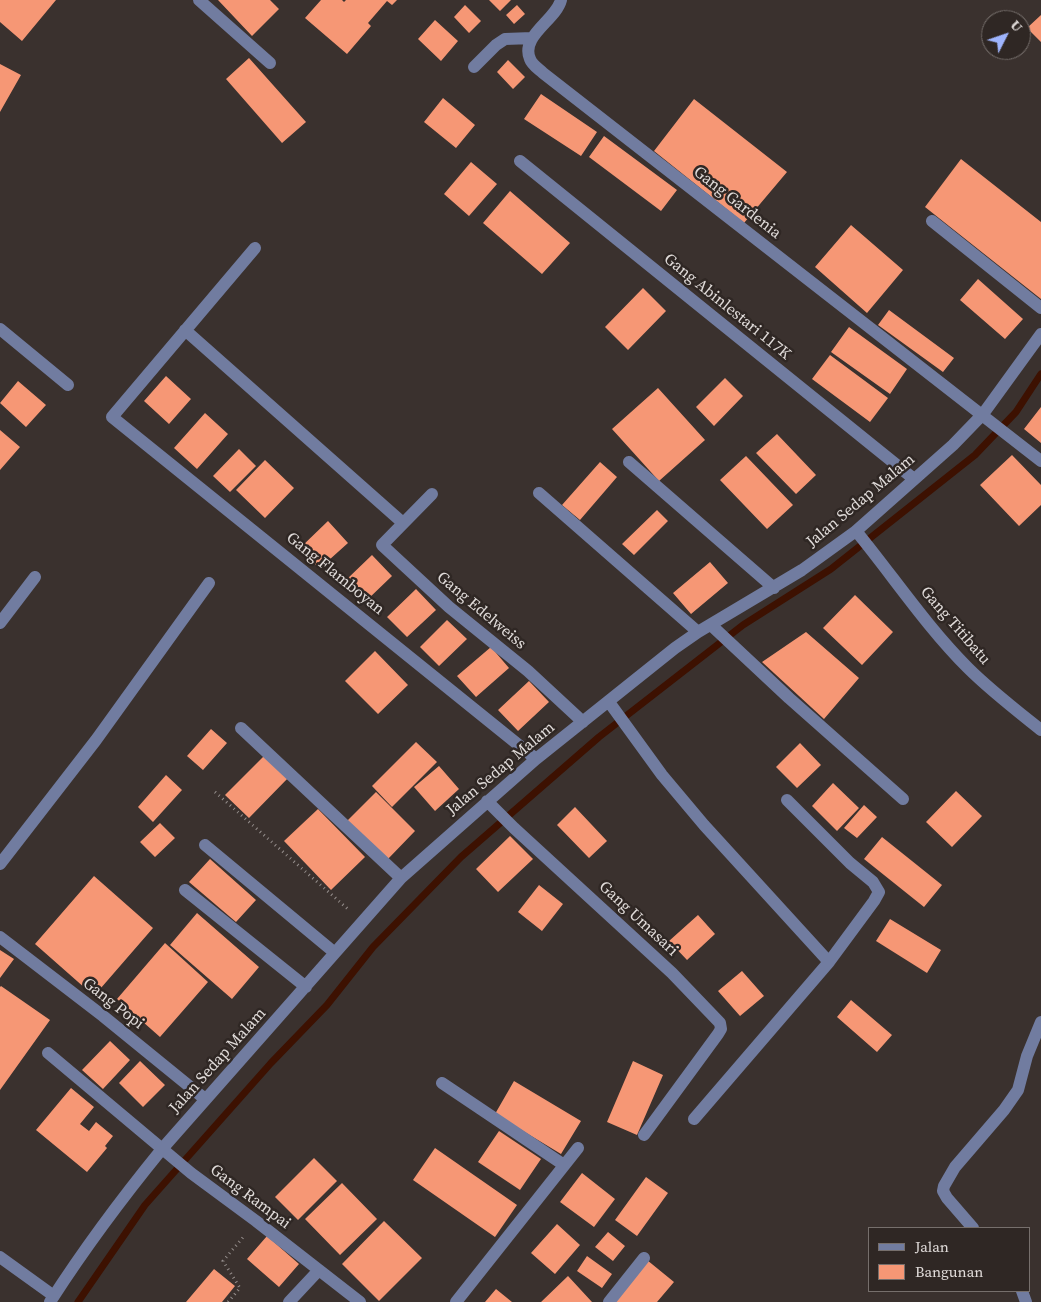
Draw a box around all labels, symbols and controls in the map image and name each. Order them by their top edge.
north arrow [981,10,1031,60]
text: U [1006,15,1027,36]
street label: Gang Gardenia [689,163,785,243]
street label: Gang Abinlestari 117K [660,250,794,364]
street label: Jalan Sedap Malam [803,450,919,552]
street label: Gang Flamboyan [282,529,388,619]
street label: Gang Edelweiss [432,568,530,654]
street label: Gang Titibatu [916,583,994,669]
street label: Jalan Sedap Malam [443,718,559,820]
street label: Gang Umasari [595,878,681,960]
street label: Gang Popi [79,974,147,1034]
street label: Jalan Sedap Malam [166,1004,270,1118]
street label: Gang Rampai [206,1161,294,1233]
legend [868,1227,1031,1292]
text: Jalan [915,1236,949,1257]
text: Bangunan [915,1261,983,1282]

